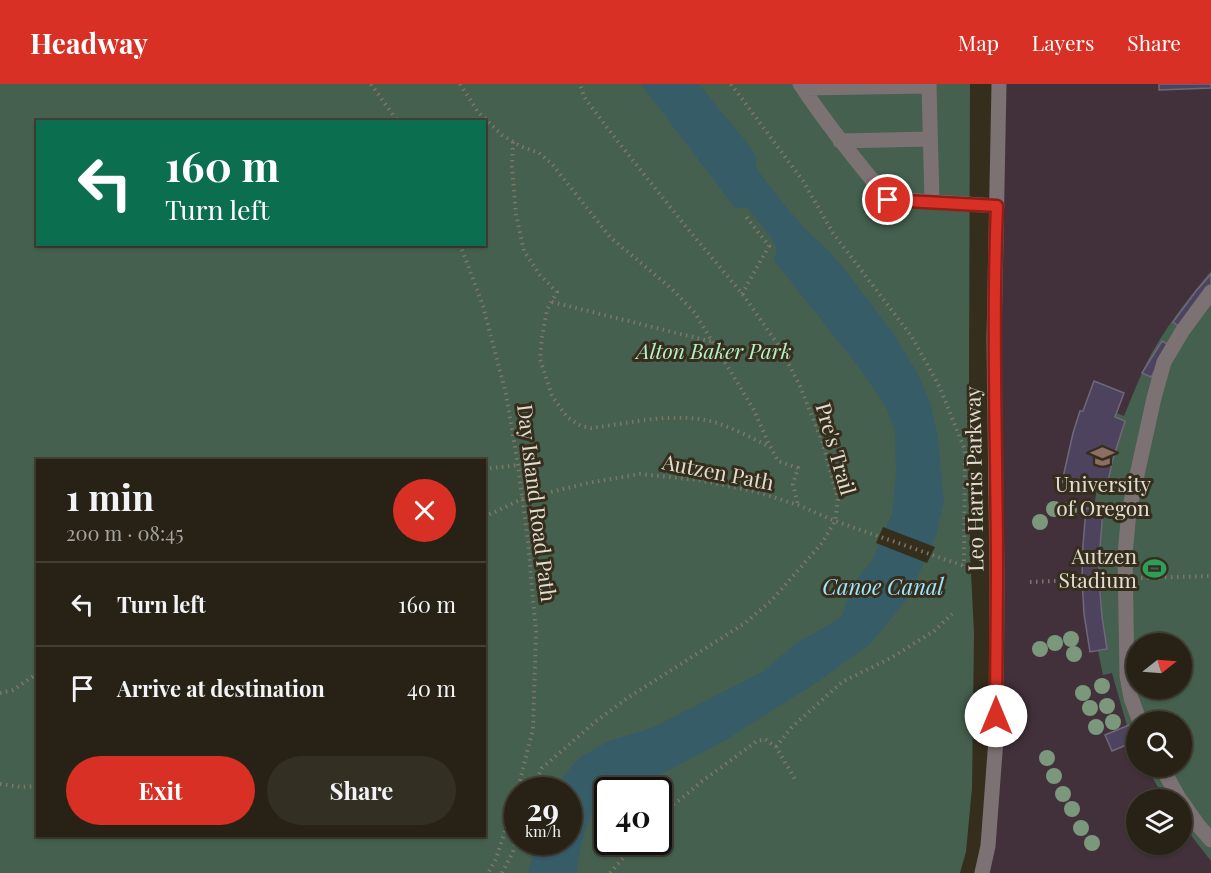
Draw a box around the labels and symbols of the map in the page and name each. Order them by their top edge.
pin [862,174,913,225]
park label: Alton Baker Park [634,336,792,364]
street label: Leo Harris Parkway [957,386,989,572]
street label: Pre's Trail [810,399,863,498]
street label: Day Island Road Path [512,402,564,604]
school or university icon: University of Oregon [1090,444,1116,470]
street label: Autzen Path [659,446,777,496]
place label: University of Oregon [1055,469,1152,521]
place label: Autzen Stadium [1059,541,1137,593]
sports icon: Autzen Stadium [1142,556,1168,582]
water label: Canoe Canal [822,571,945,601]
north arrow [1126,633,1192,699]
position arrow [964,684,1028,748]
speed limit sign: 40 [594,777,672,855]

